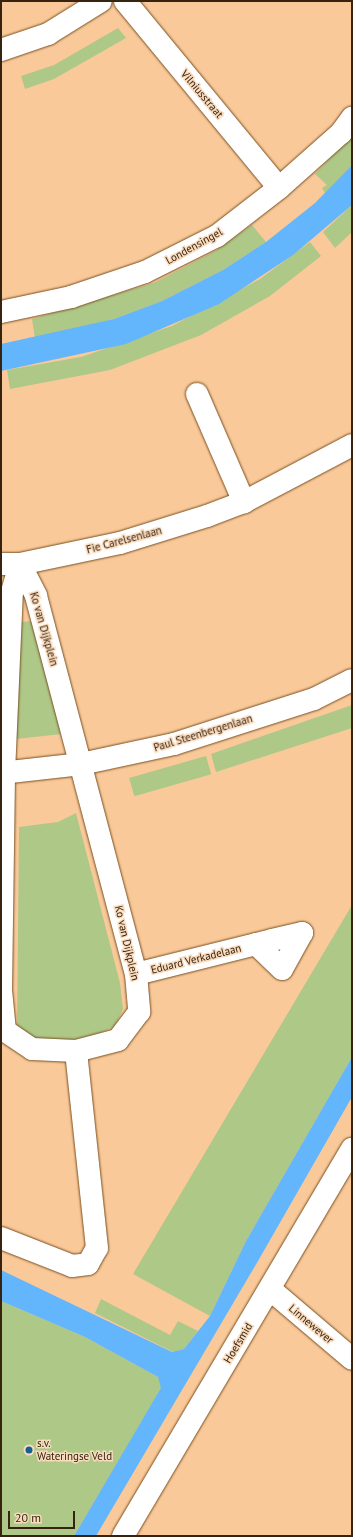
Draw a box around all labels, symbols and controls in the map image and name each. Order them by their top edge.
street label: Vilniusstraat [178,67,226,121]
street label: Londensingel [163,225,225,267]
street label: Fie Carelsenlaan [85,524,163,556]
street label: Ko van Dijkplein [27,590,61,668]
street label: Paul Steenbergenlaan [152,712,254,754]
street label: Ko van Dijkplein [112,904,142,982]
street label: Eduard Verkadelaan [149,941,243,977]
street label: Linnewever [286,1302,336,1346]
street label: Hoefsmid [221,1320,255,1366]
place label: s.v. Wateringse Veld [37,1437,112,1463]
marker: s.v. Wateringse Veld [24,1445,34,1455]
scale bar [10,1503,77,1529]
text: 20 m [15,1510,41,1525]

